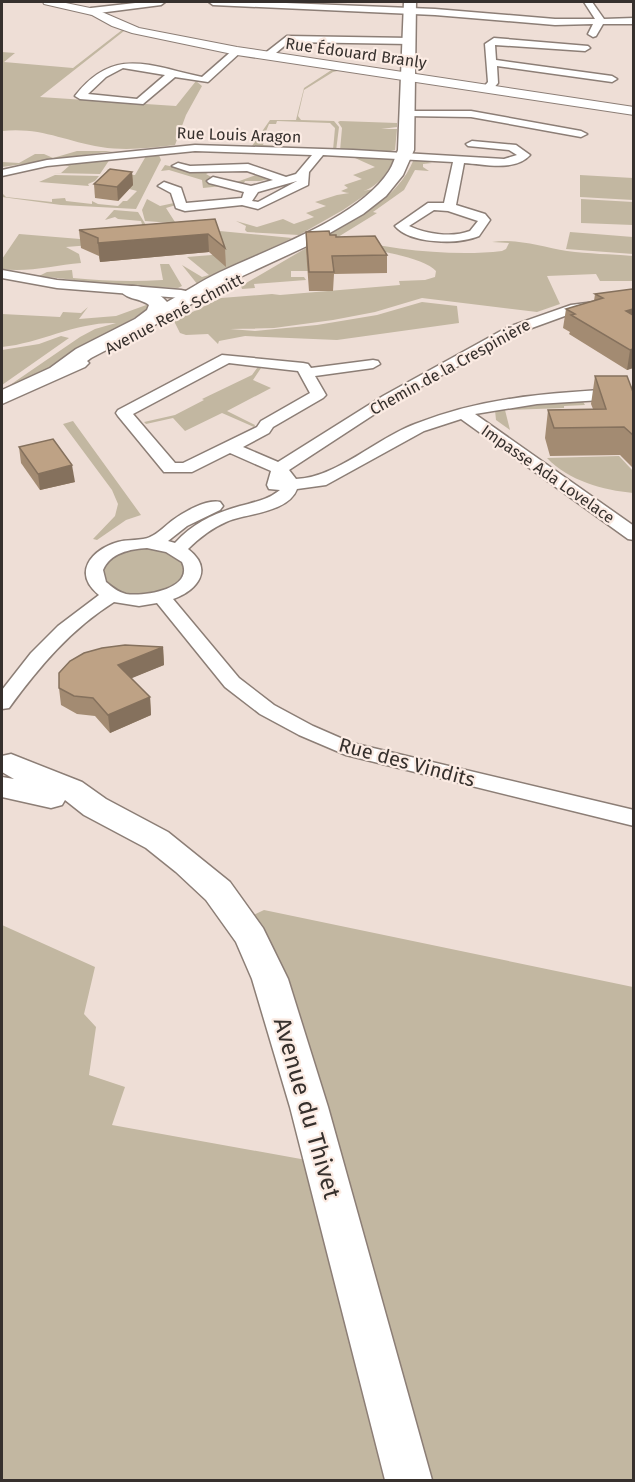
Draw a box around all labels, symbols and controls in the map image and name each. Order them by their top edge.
street label: Rue Édouard Branly [284,33,428,72]
street label: Rue Louis Aragon [176,123,302,147]
street label: Avenue René Schmitt [102,270,246,358]
street label: Chemin de la Crespinière [366,315,534,419]
street label: Impasse Ada Lovelace [478,421,618,527]
street label: Rue des Vindits [336,732,478,792]
street label: Avenue du Thivet [268,1014,346,1202]

